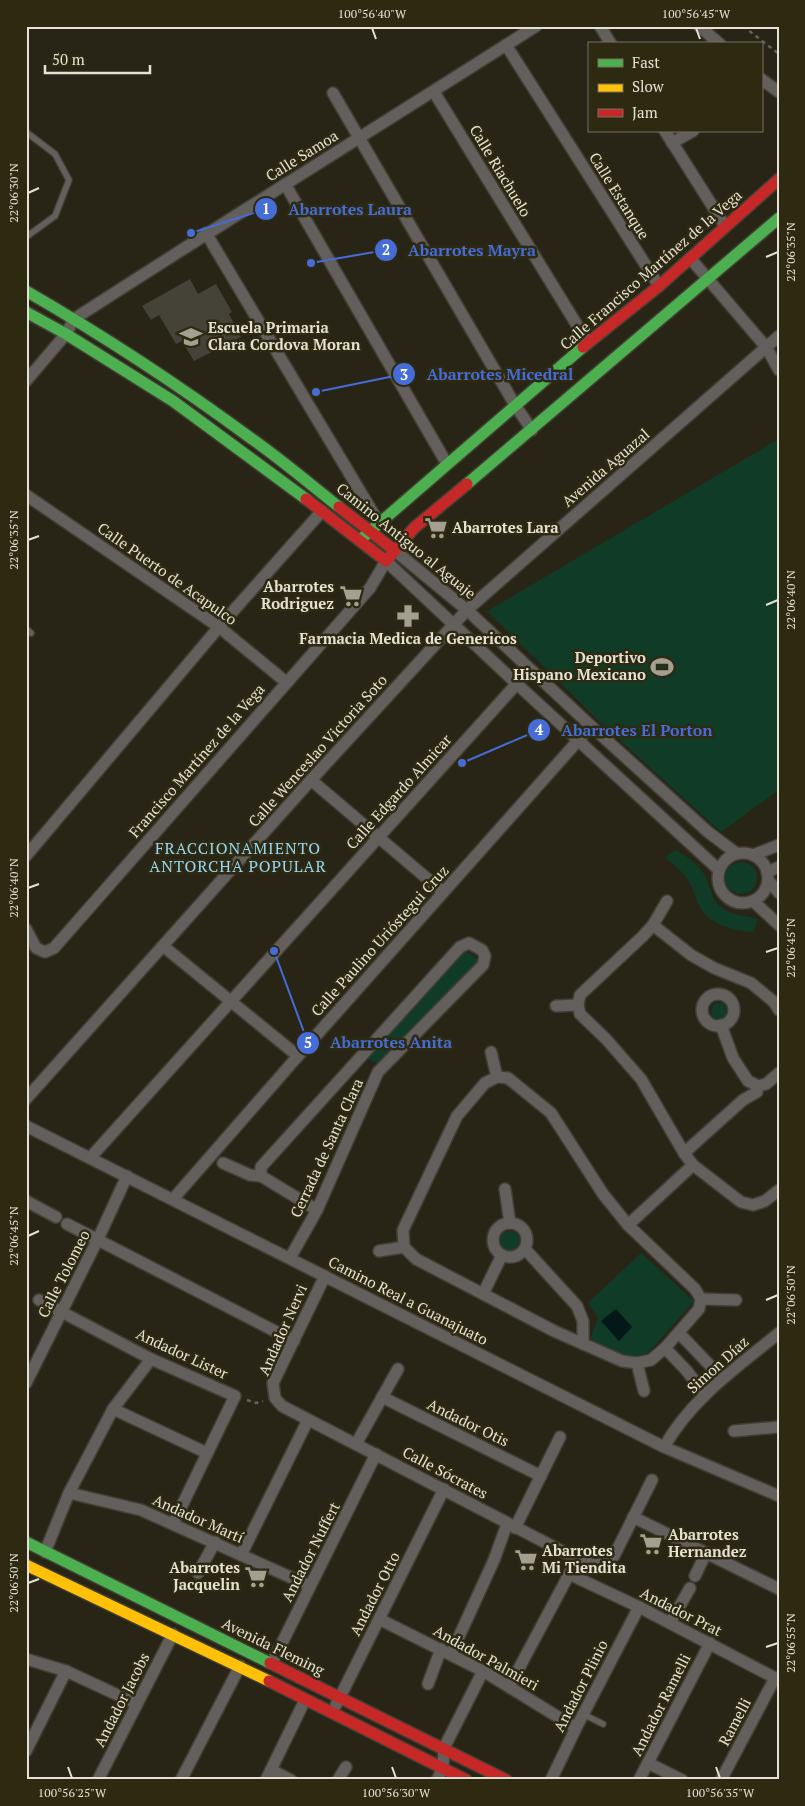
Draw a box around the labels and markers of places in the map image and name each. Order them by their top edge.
callout: Abarrotes Laura [253,194,422,225]
callout: Abarrotes Mayra [373,235,546,266]
place label: Escuela Primaria Clara Cordova Moran [208,317,361,354]
school or university icon: Escuela Primaria Clara Cordova Moran [178,324,204,350]
callout: Abarrotes Micedral [391,359,583,390]
supermarket icon: Abarrotes Lara [423,515,449,541]
place label: Abarrotes Lara [452,517,559,537]
place label: Abarrotes Rodriguez [261,576,334,613]
supermarket icon: Abarrotes Rodriguez [338,583,364,609]
pharmacy icon: Farmacia Medica de Genericos [395,603,421,629]
place label: Farmacia Medica de Genericos [299,628,517,648]
place label: Deportivo Hispano Mexicano [513,647,646,684]
sports icon: Deportivo Hispano Mexicano [649,654,675,680]
callout: Abarrotes El Porton [526,715,723,746]
callout: Abarrotes Anita [295,1027,463,1058]
place label: Abarrotes Hernandez [668,1524,747,1561]
supermarket icon: Abarrotes Hernandez [638,1531,664,1557]
place label: Abarrotes Mi Tiendita [542,1540,627,1577]
supermarket icon: Abarrotes Mi Tiendita [513,1547,539,1573]
place label: Abarrotes Jacquelin [169,1557,240,1594]
supermarket icon: Abarrotes Jacquelin [243,1564,269,1590]

